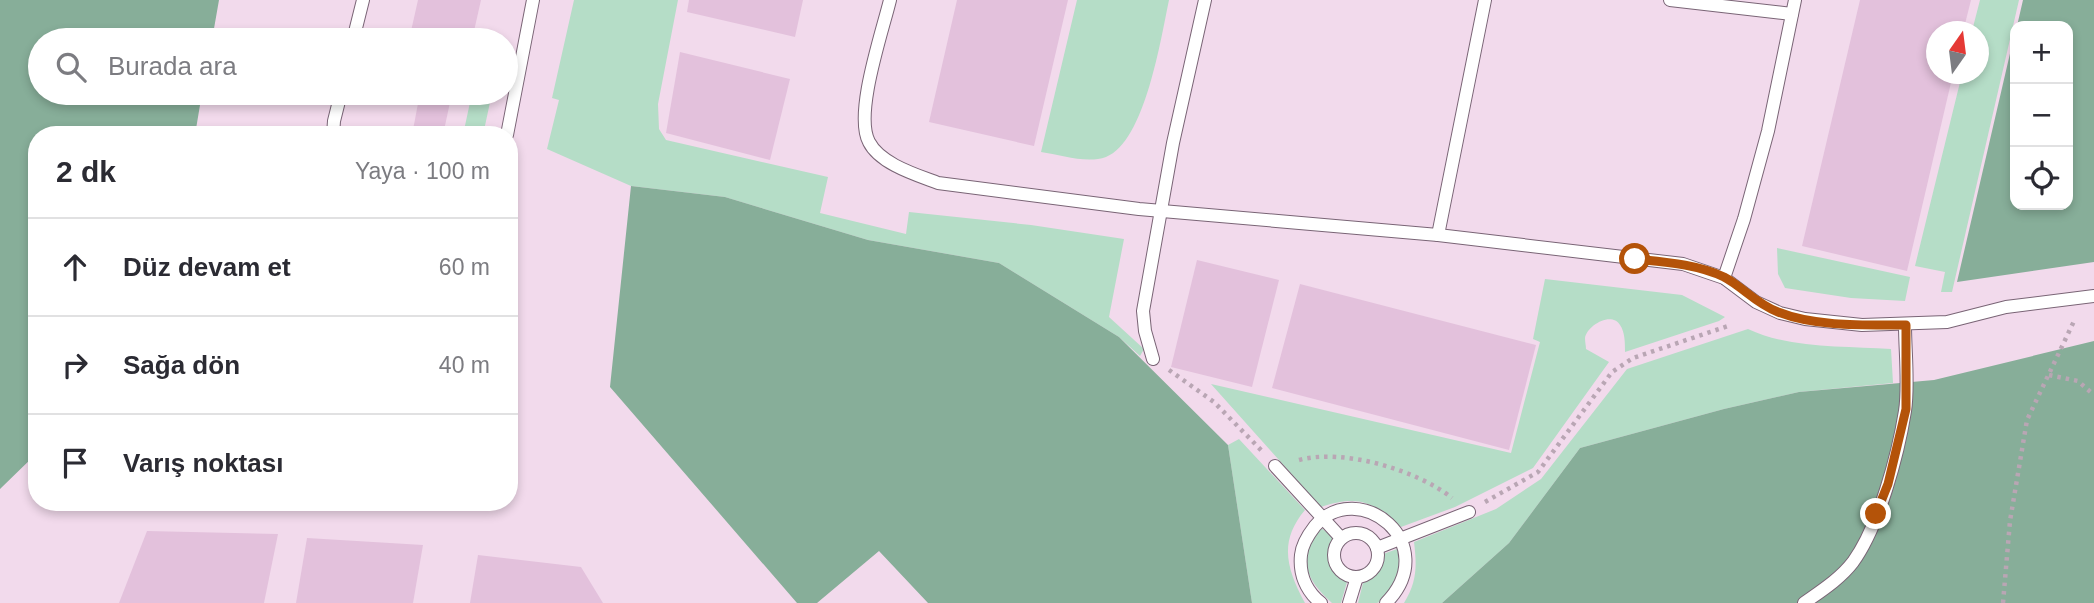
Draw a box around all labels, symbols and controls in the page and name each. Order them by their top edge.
north arrow [1926,21,1989,84]
map controls [2010,21,2073,210]
button: + [2010,21,2073,84]
search box [28,28,518,105]
icon: search [52,48,90,86]
text: Burada ara [108,51,237,81]
button: − [2010,84,2073,147]
button: locate [2010,147,2073,210]
text: 2 dk [56,155,116,188]
text: Yaya · 100 m [355,158,490,184]
route start [1619,243,1650,274]
icon: ahead [56,248,94,286]
text: Düz devam et [123,252,291,282]
text: 60 m [439,254,490,280]
icon: right [56,346,94,384]
text: Sağa dön [123,350,240,380]
text: 40 m [439,352,490,378]
icon: arrive [56,444,94,482]
text: Varış noktası [123,448,283,478]
route end [1860,498,1891,529]

